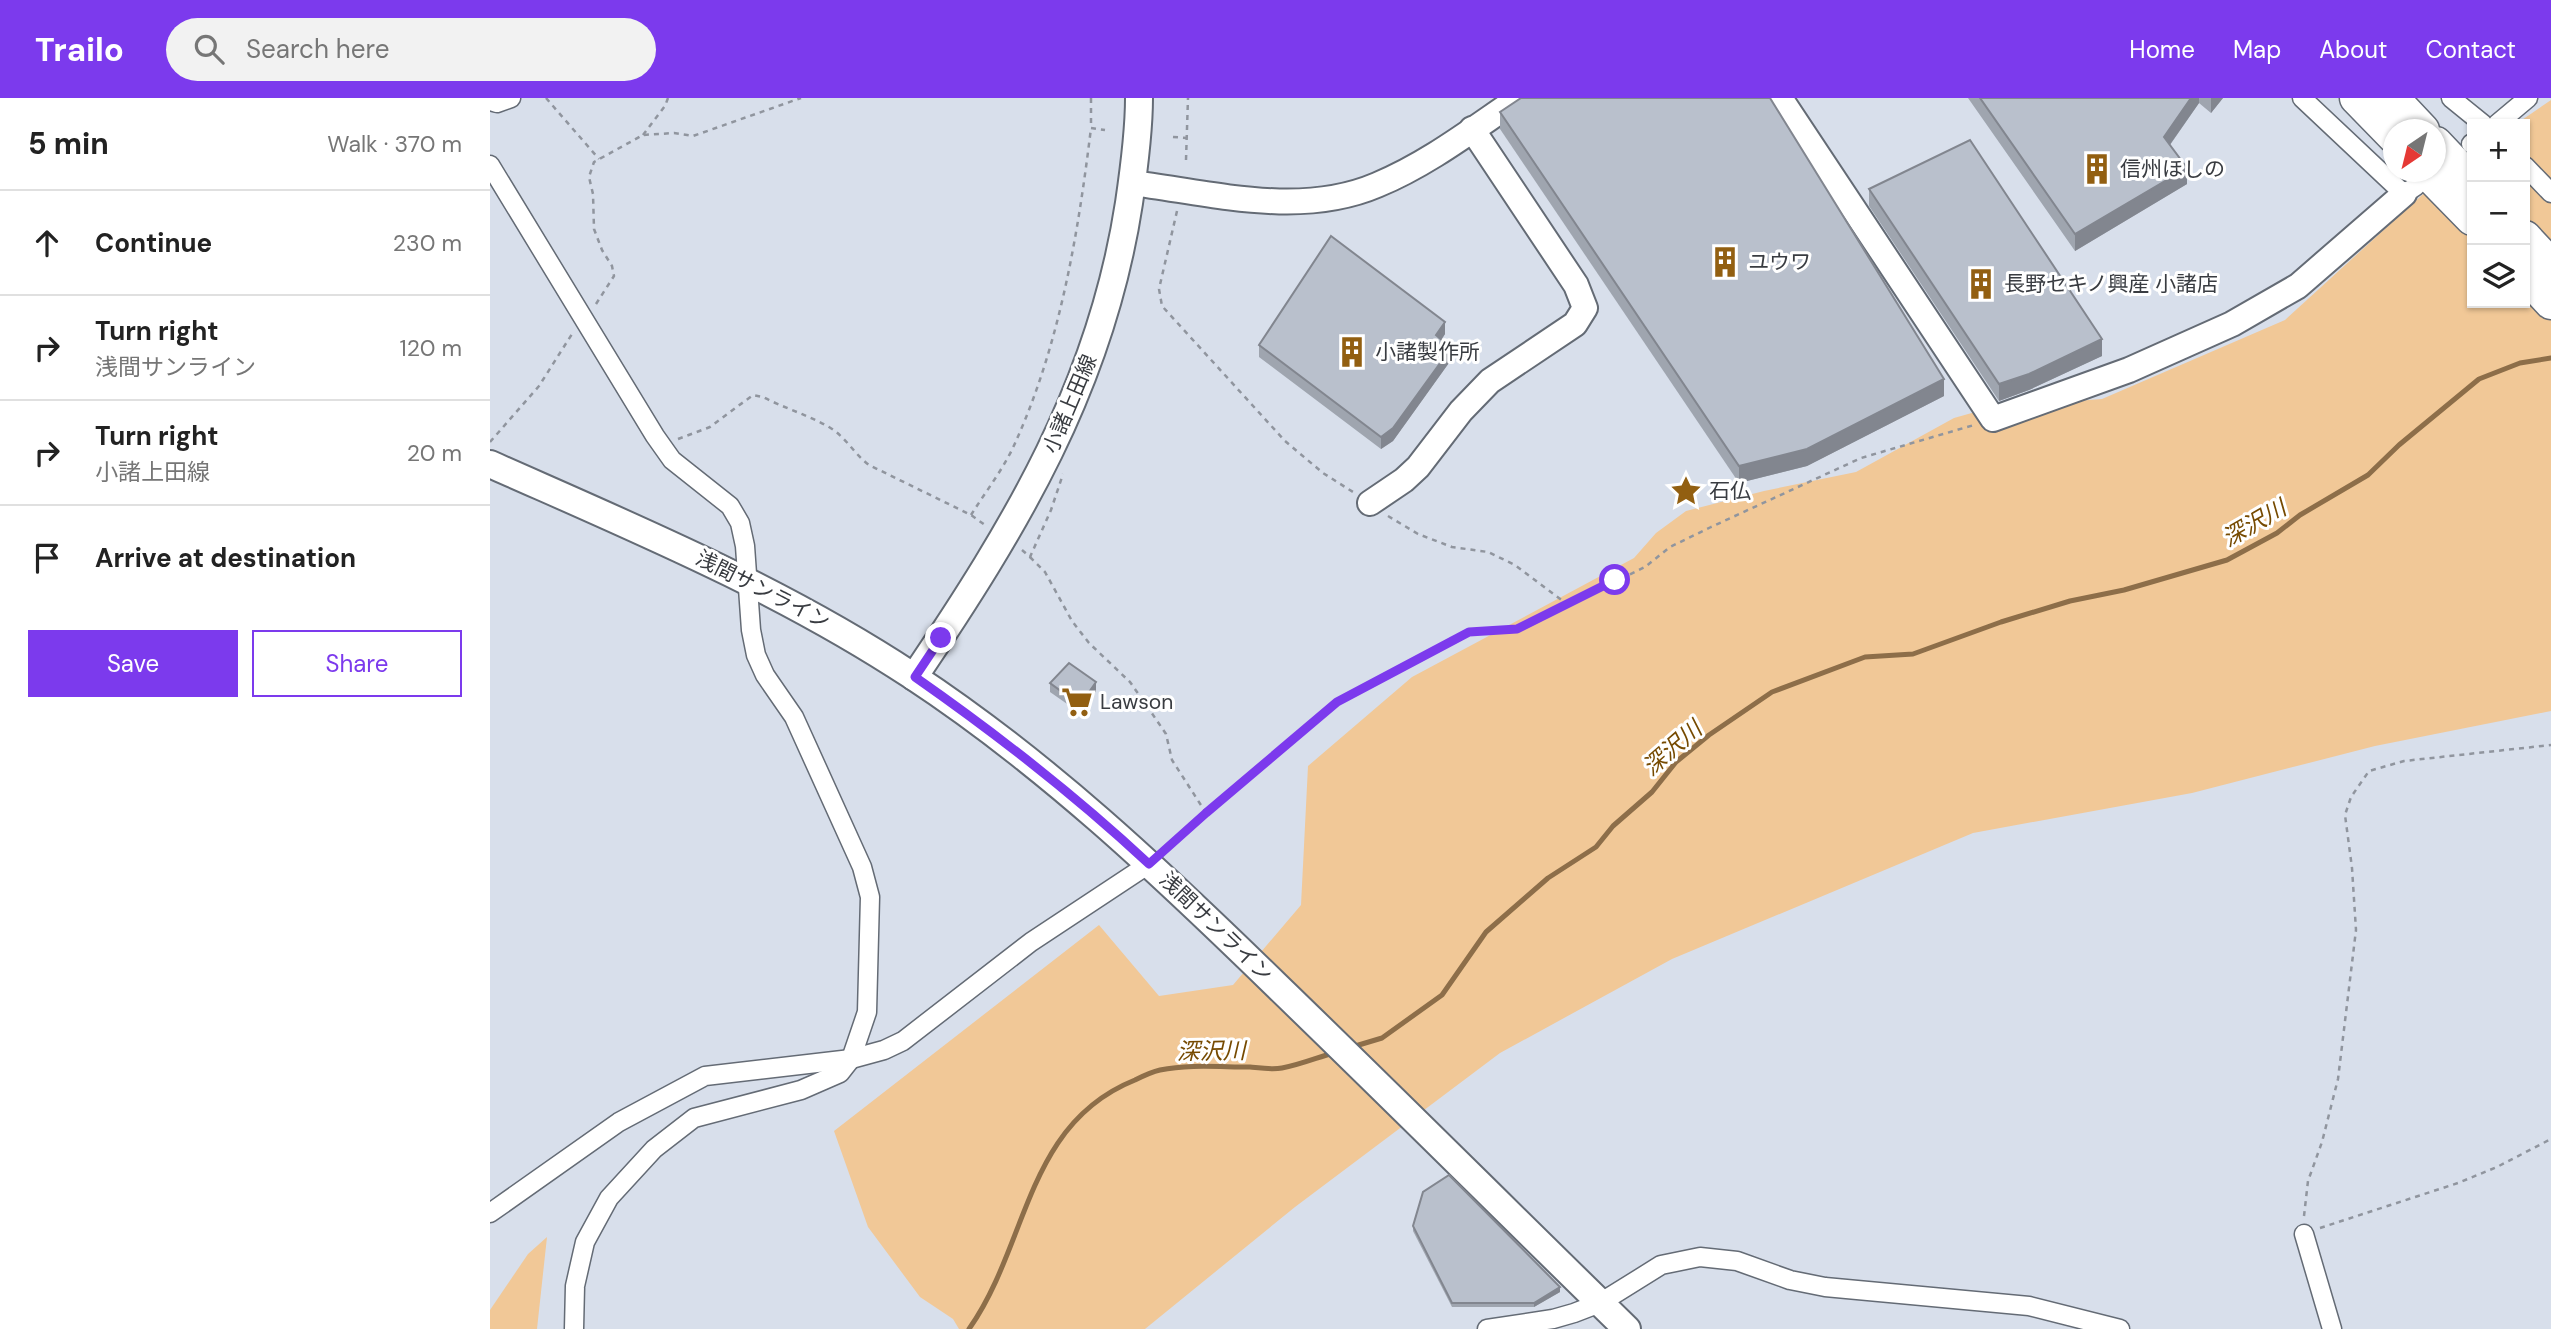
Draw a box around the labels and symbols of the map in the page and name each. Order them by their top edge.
north arrow [2383,119,2446,182]
building icon: 信州ほしの [2080,152,2114,186]
place label: 信州ほしの [2120,155,2225,183]
building icon: ユウワ [1708,245,1742,279]
place label: ユウワ [1748,248,1811,276]
building icon: 長野セキノ興産 小諸店 [1964,267,1998,301]
place label: 長野セキノ興産 小諸店 [2004,270,2218,298]
building icon: 小諸製作所 [1335,335,1369,369]
place label: 小諸製作所 [1375,338,1480,366]
street label: 小諸上田線 [1037,350,1103,458]
place icon: 石仏 [1669,474,1703,508]
place label: 石仏 [1709,477,1751,505]
water label: 深沢川 [2217,491,2294,553]
street label: 浅間サンライン [691,544,835,636]
route start [1599,564,1630,595]
route end [925,622,956,653]
supermarket icon: Lawson [1060,685,1094,719]
place label: Lawson [1100,688,1173,716]
water label: 深沢川 [1636,712,1710,782]
street label: 浅間サンライン [1153,866,1279,988]
water label: 深沢川 [1176,1035,1249,1067]

